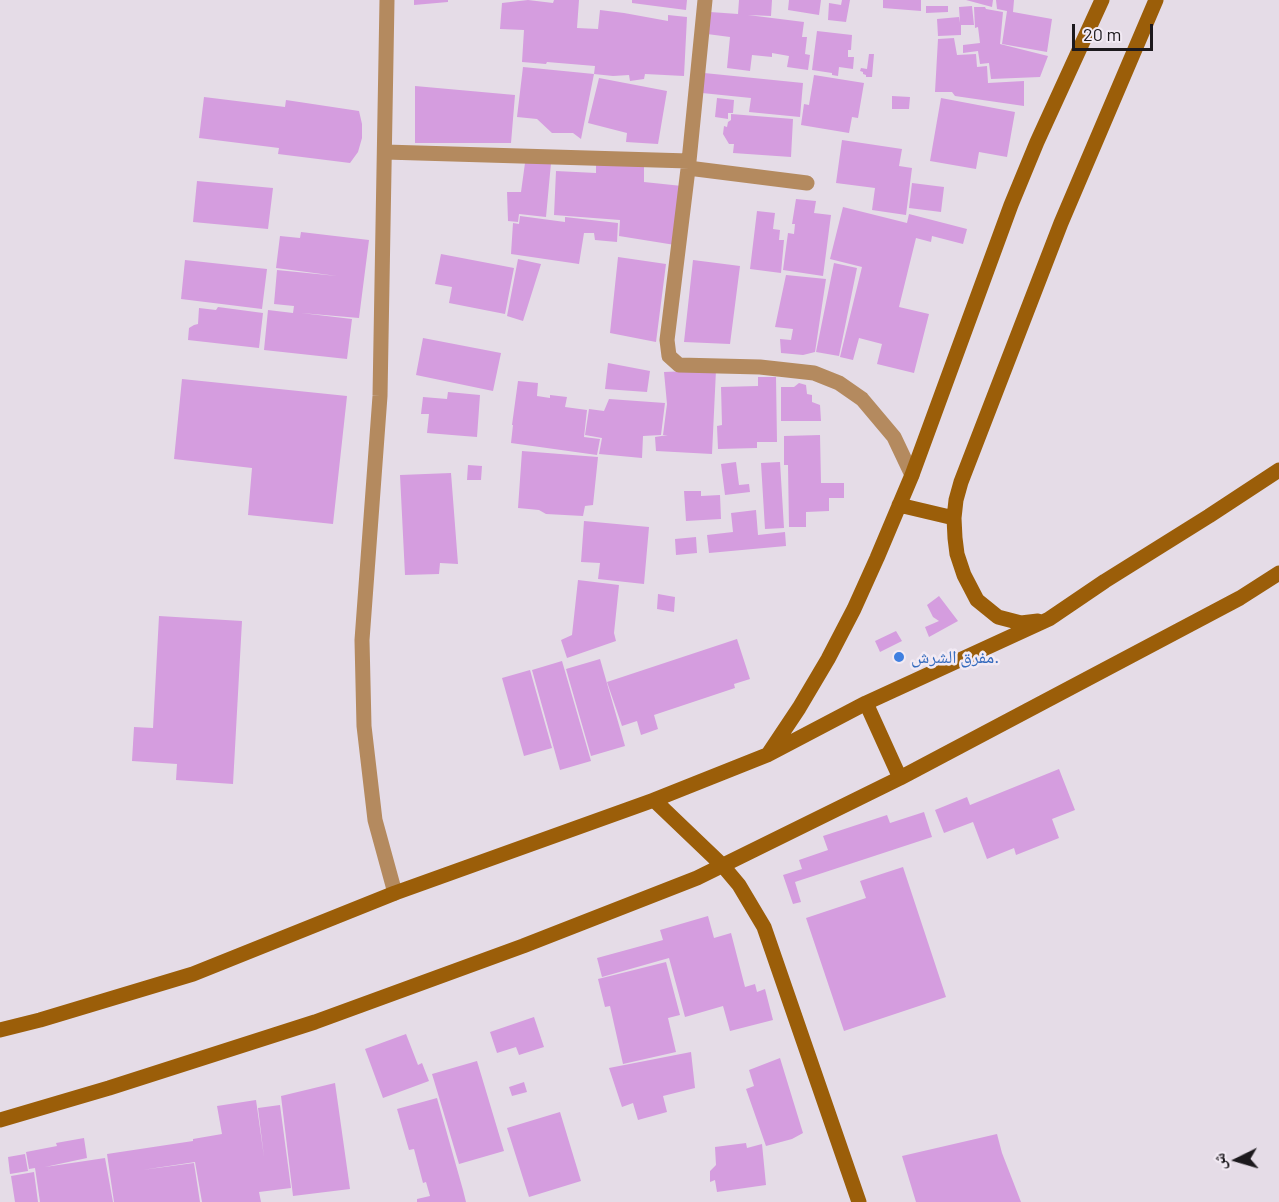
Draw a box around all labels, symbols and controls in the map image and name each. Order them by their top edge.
scale bar [1075,12,1156,50]
text: 20 m [1083,23,1121,45]
place label: مفرق الشرش. [911,646,999,668]
marker: مفرق الشرش. [892,650,906,664]
north arrow [1207,1130,1267,1190]
text: ش [1208,1152,1229,1171]

